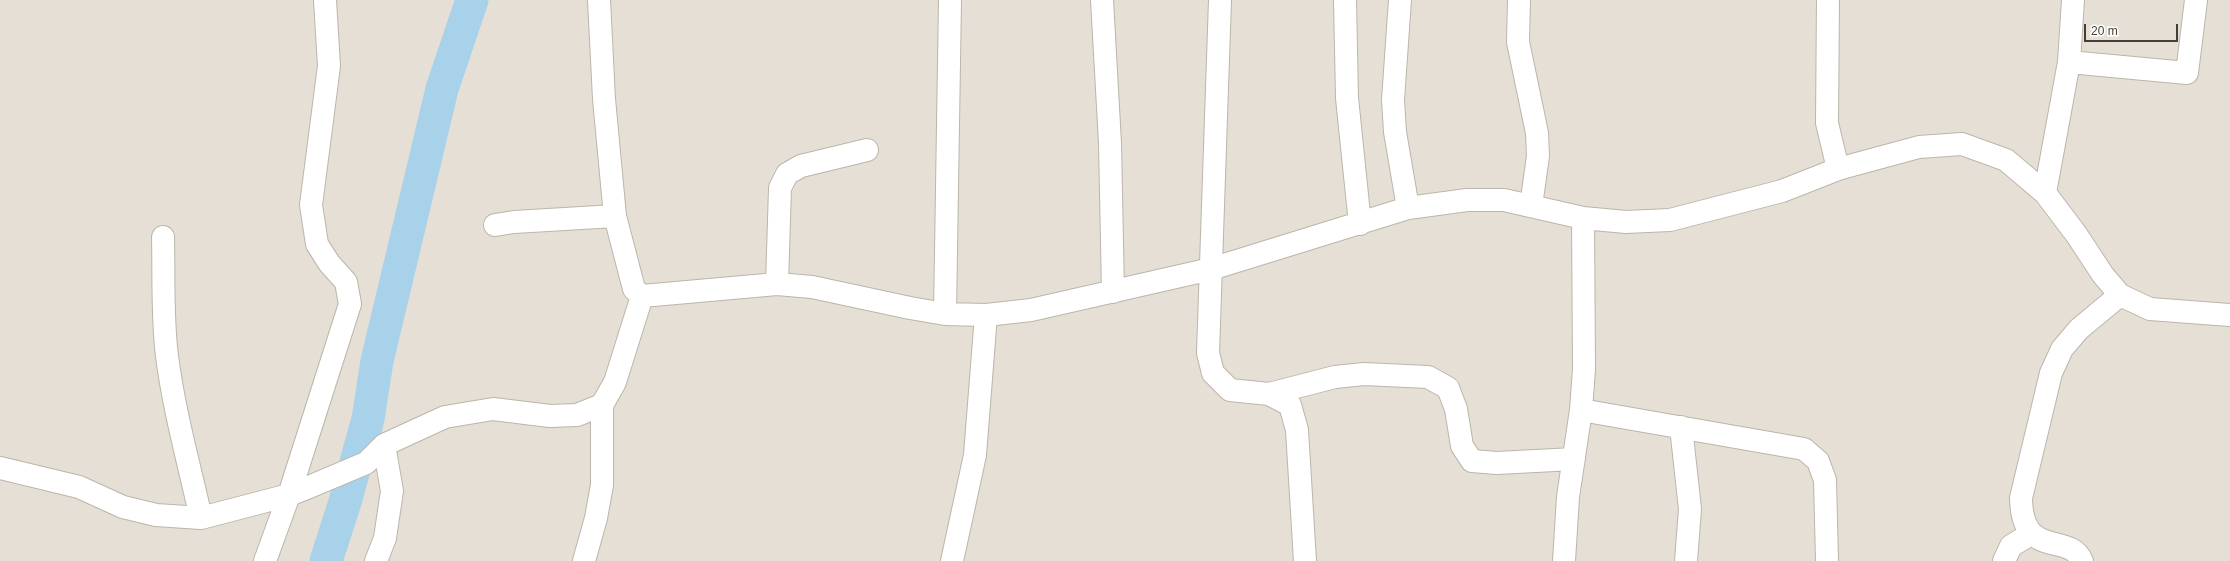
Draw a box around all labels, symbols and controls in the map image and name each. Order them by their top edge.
scale bar [2086,16,2180,42]
text: 20 m [2091,24,2118,38]

